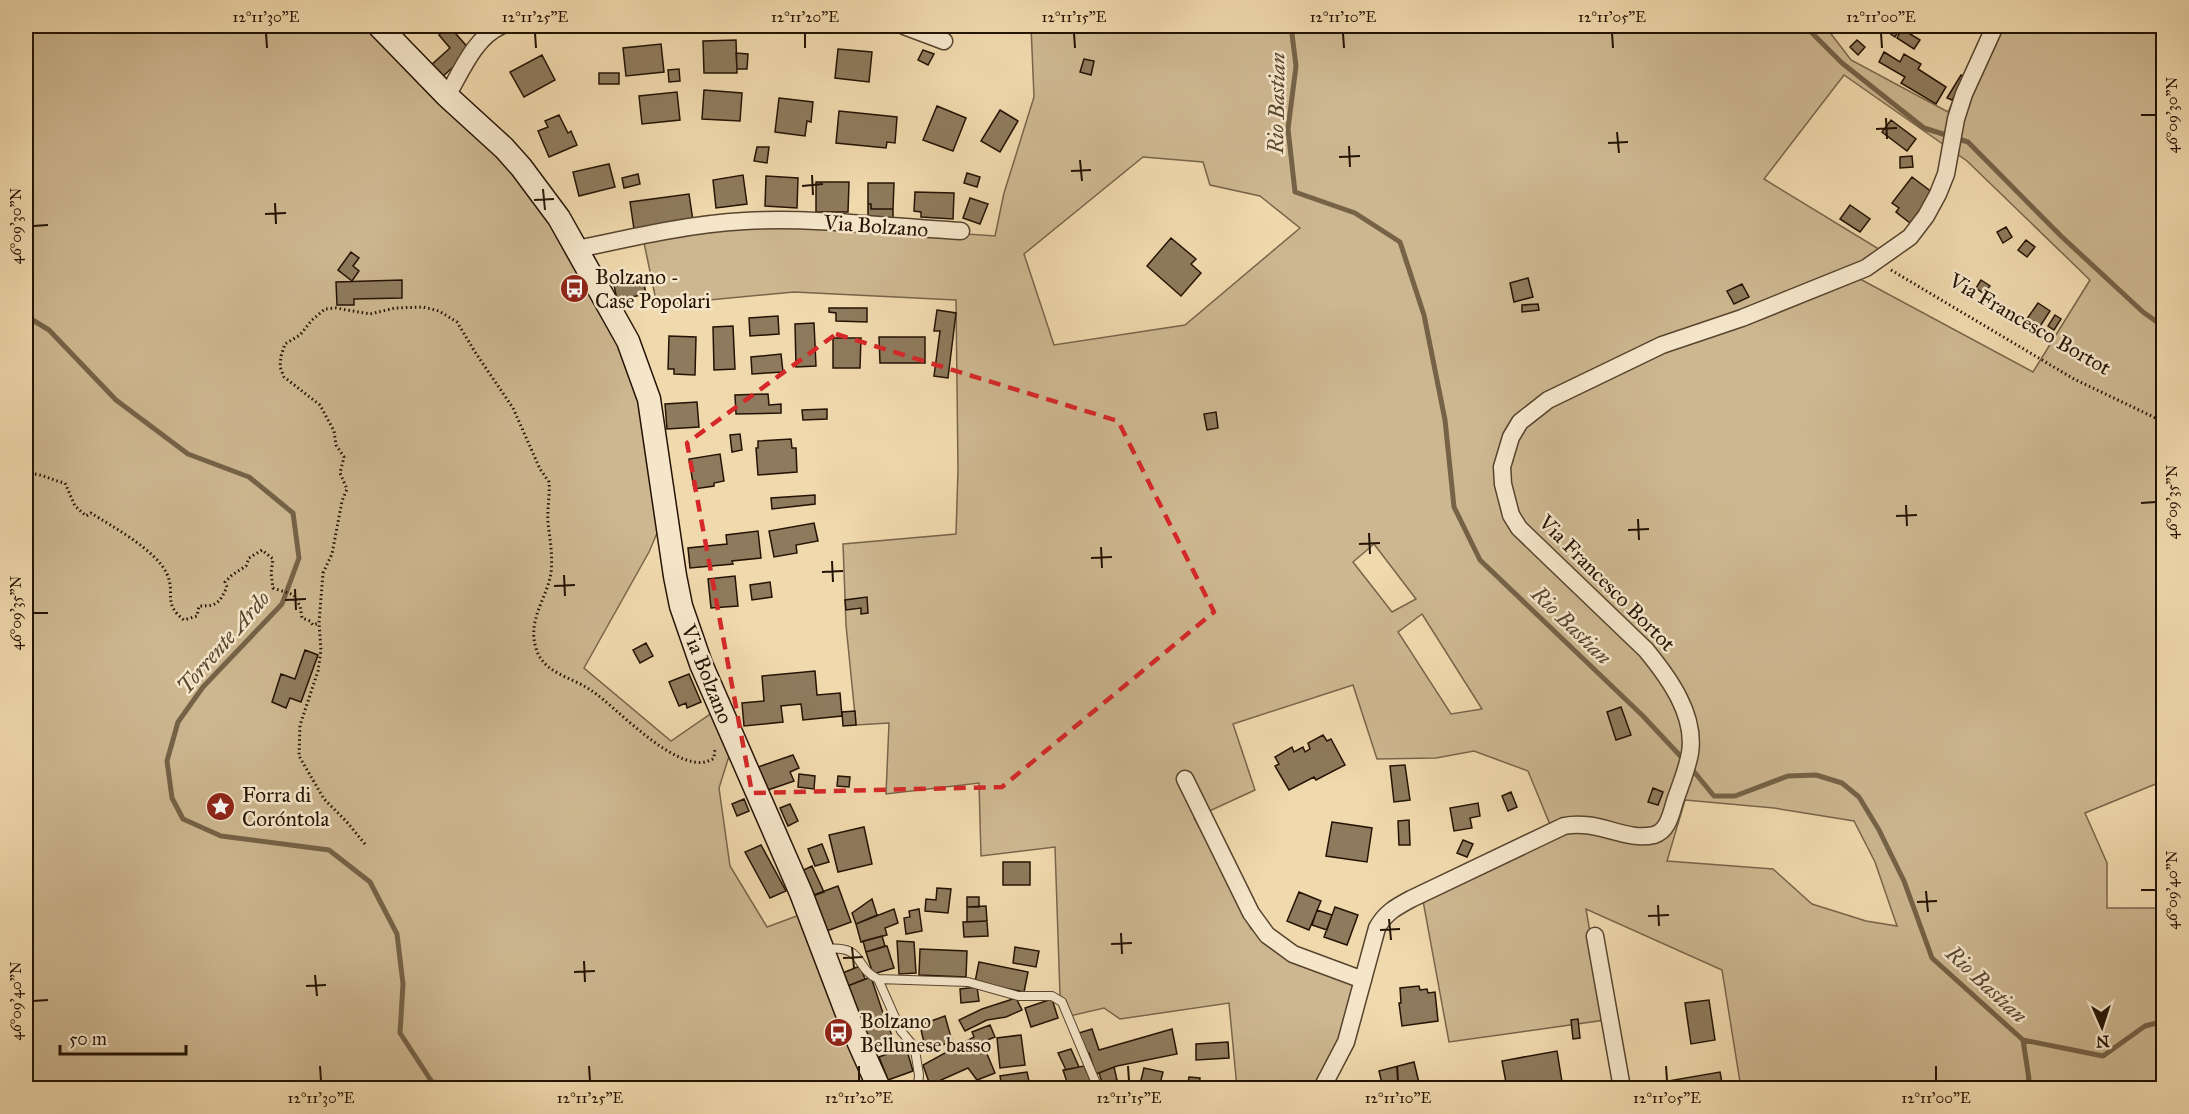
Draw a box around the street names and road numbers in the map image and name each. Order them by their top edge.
street label: Via Bolzano [822,209,929,243]
street label: Via Francesco Bortot [1944,267,2116,381]
street label: Via Francesco Bortot [1533,509,1681,657]
street label: Via Bolzano [675,620,739,728]

